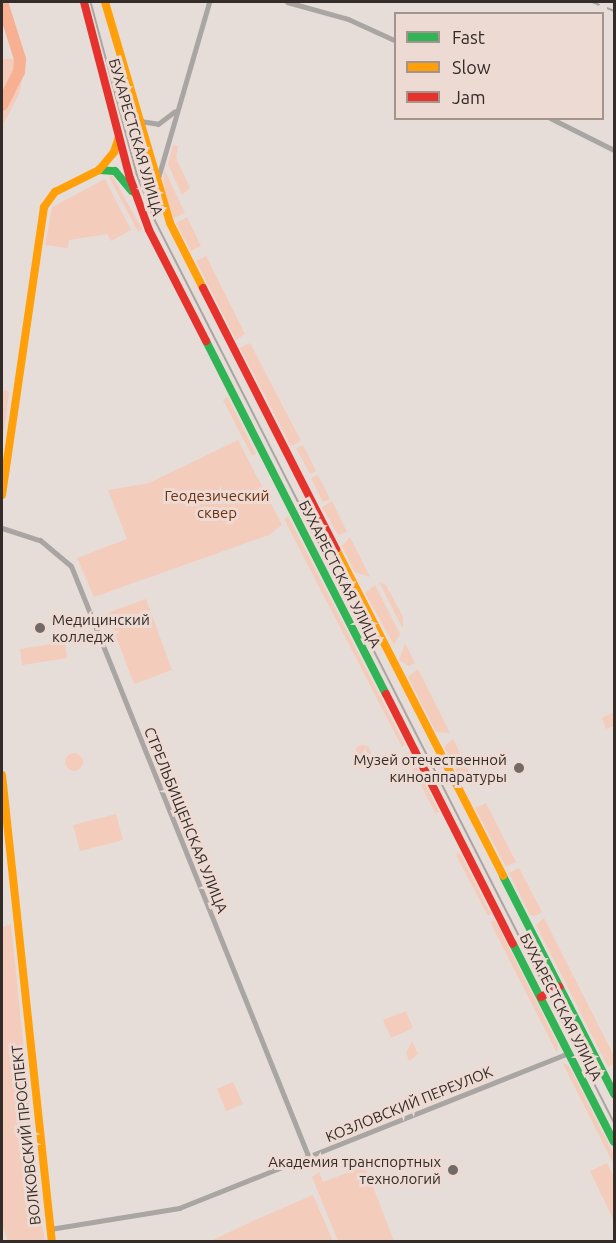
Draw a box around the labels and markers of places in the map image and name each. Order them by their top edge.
place label: Медицинский колледж [52,610,150,645]
marker: Медицинский колледж [33,621,47,635]
place label: Музей отечественной киноаппаратуры [354,750,507,785]
marker: Музей отечественной киноаппаратуры [512,761,526,775]
place label: Академия транспортных технологий [268,1152,441,1187]
marker: Академия транспортных технологий [446,1163,460,1177]

